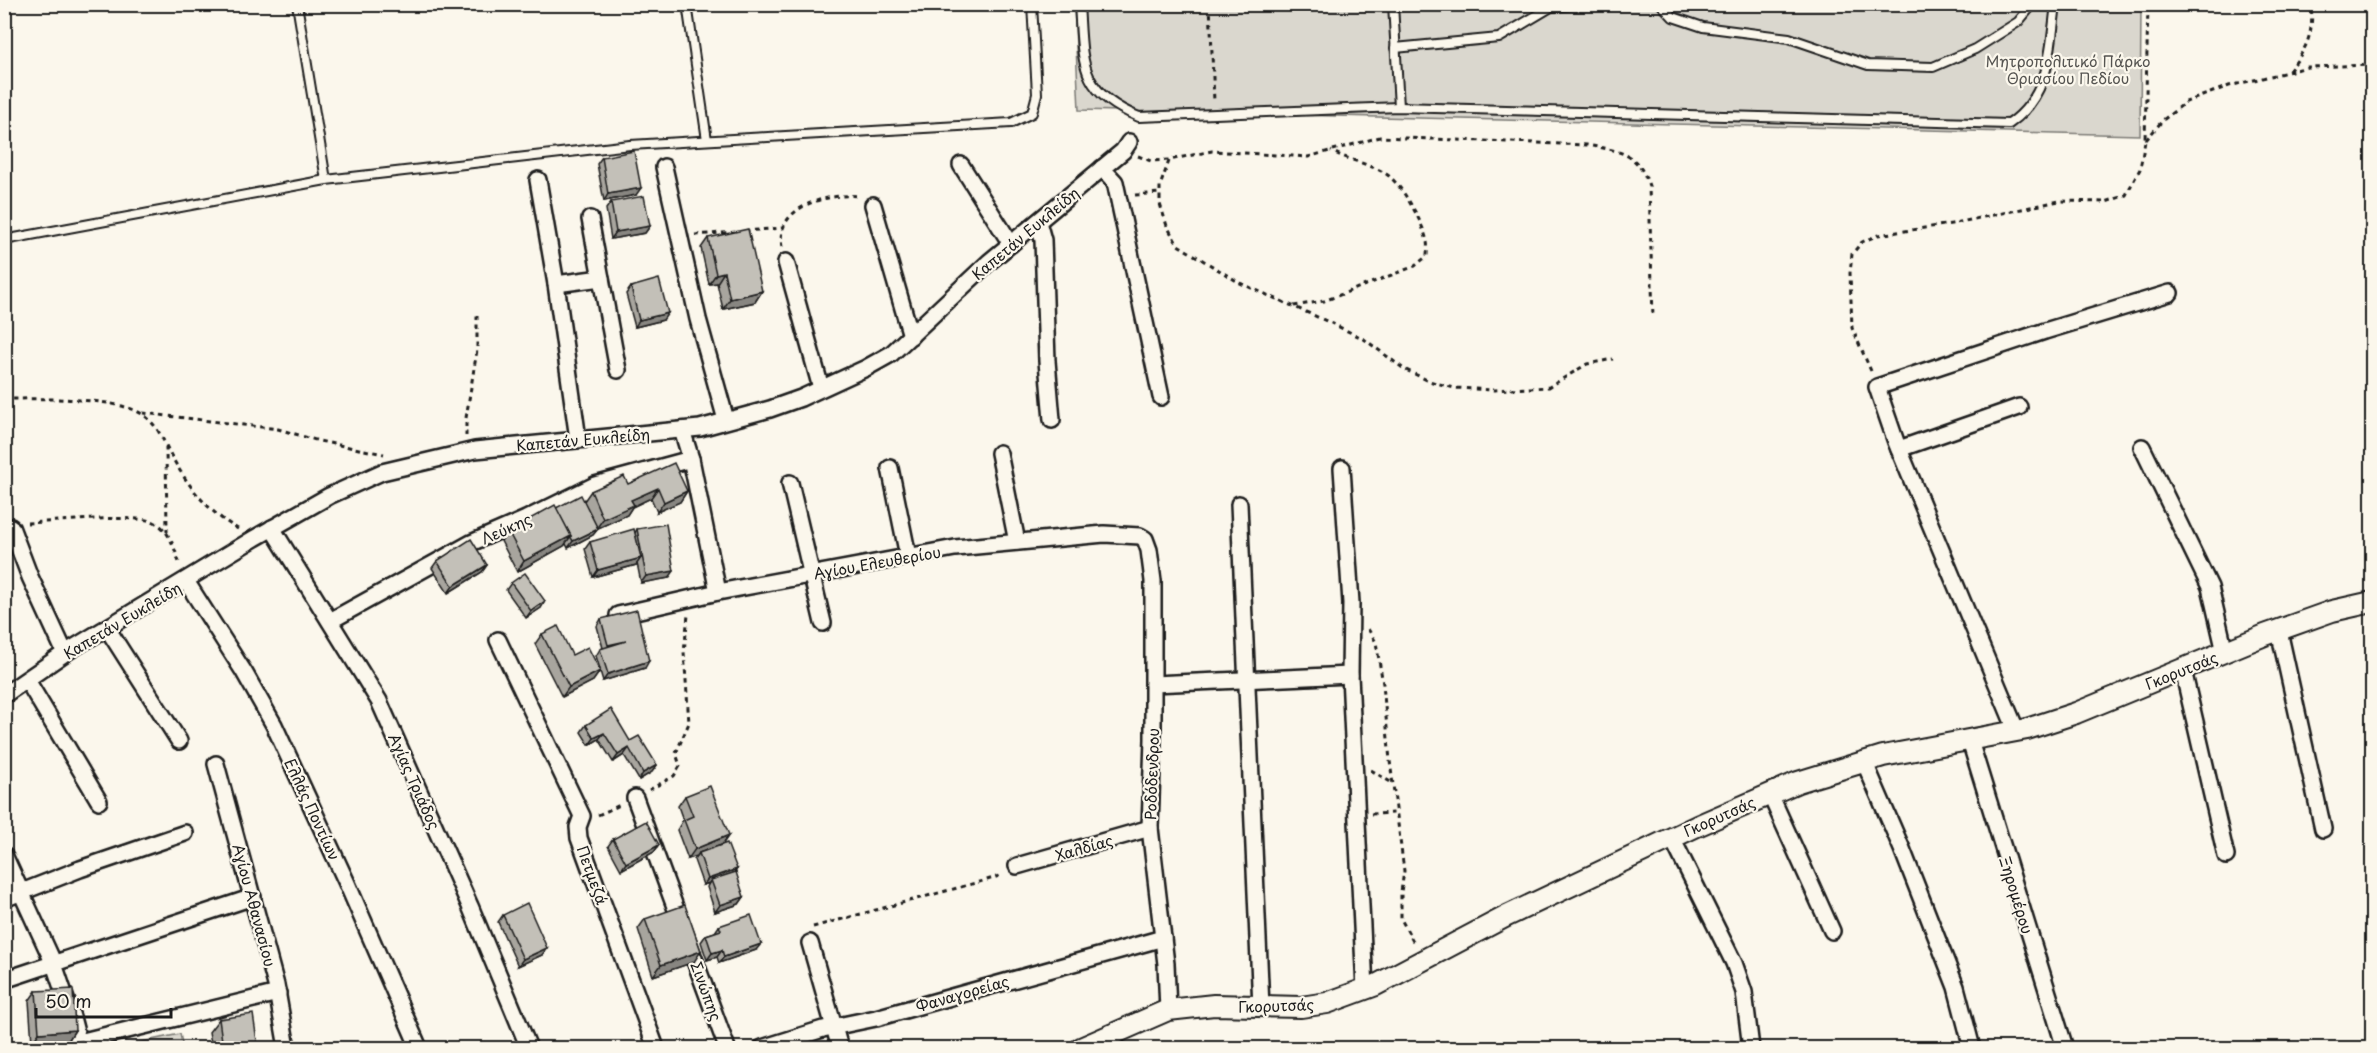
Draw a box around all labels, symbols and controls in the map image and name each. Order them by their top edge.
park label: Μητροπολιτικό Πάρκο Θριασίου Πεδίου [1985,49,2151,89]
street label: Καπετάν Ευκλείδη [966,181,1084,285]
street label: Καπετάν Ευκλείδη [515,422,651,456]
street label: Λεύκης [477,507,535,549]
street label: Αγίου Ελευθερίου [812,539,942,585]
street label: Καπετάν Ευκλείδη [59,576,185,664]
street label: Γκορυτσάς [2141,645,2221,695]
street label: Ροδόδενδρου [1138,728,1164,820]
street label: Αγίας Τριάδος [383,729,447,833]
street label: Ελλάς Ποντίων [279,754,347,864]
street label: Γκορυτσάς [1680,790,1759,842]
street label: Χαλδίας [1053,828,1116,866]
street label: Αγίου Αθανασίου [228,841,282,969]
street label: Πετμεζά [572,842,614,908]
street label: Ξηρομέρου [1994,853,2040,937]
street label: Σινώπης [686,958,728,1024]
street label: Φαναγορείας [913,969,1012,1017]
scale bar [36,981,171,1019]
text: 50 m [45,987,92,1014]
street label: Γκορυτσάς [1238,992,1315,1018]

